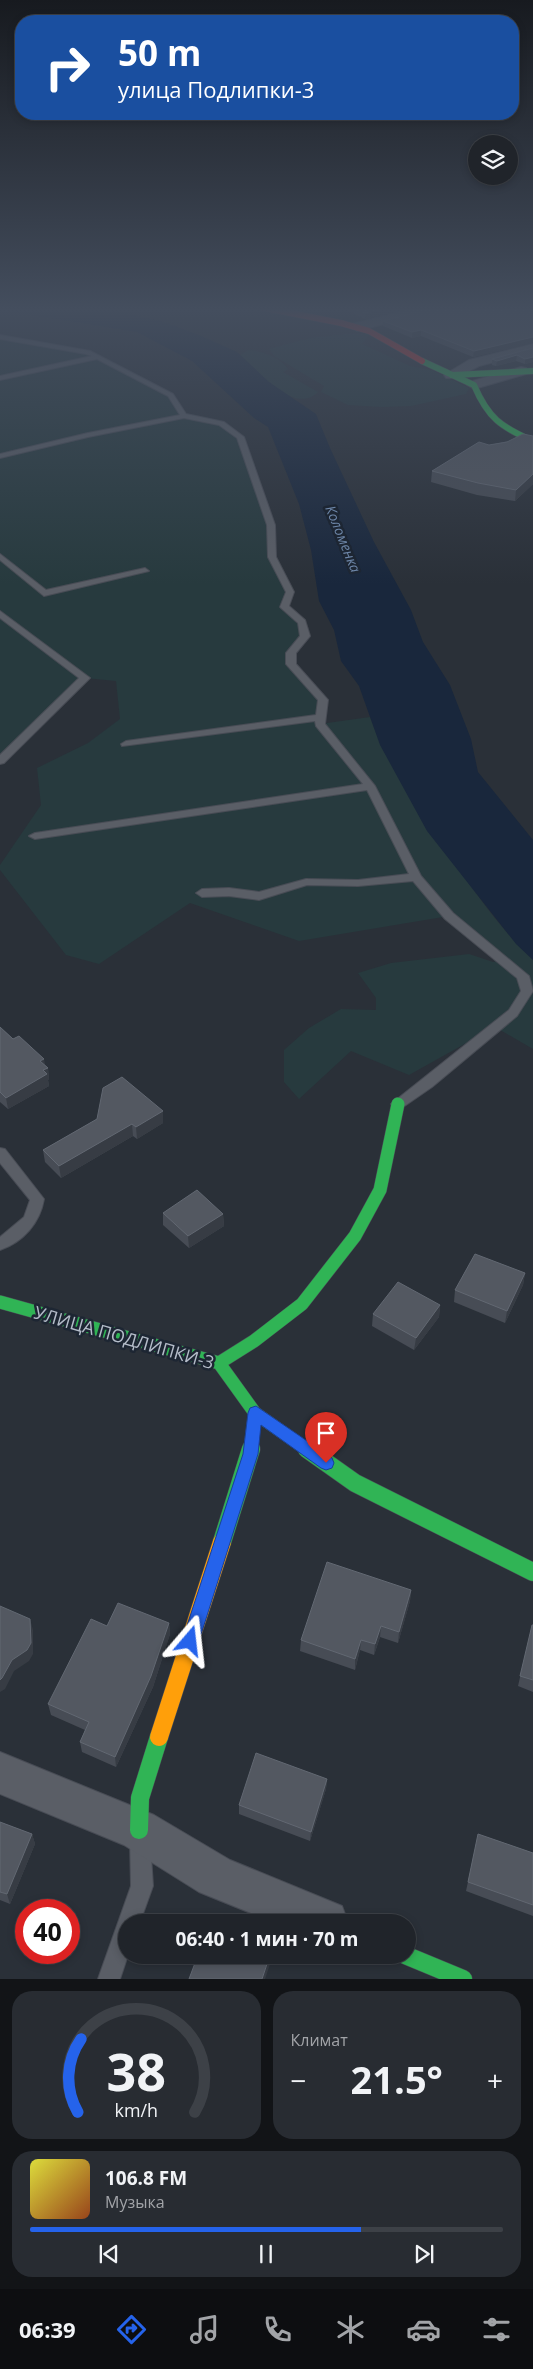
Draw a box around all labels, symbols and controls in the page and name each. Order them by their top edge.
text: 50 m [118,29,201,76]
icon: right [35,35,100,100]
text: улица Подлипки-3 [118,74,314,104]
map controls [468,135,518,185]
button: layers [468,135,518,185]
water label: Коломенка [321,502,366,575]
street label: УЛИЦА ПОДЛИПКИ-3 [31,1300,217,1374]
pin [305,1412,347,1463]
icon: arrive [312,1419,340,1447]
position arrow [163,1614,215,1666]
speed limit sign: 40 [15,1899,80,1964]
text: 06:40 · 1 мин · 70 m [176,1926,358,1952]
text: Климат [291,2029,348,2051]
text: 38 [107,2035,166,2106]
text: 21.5° [351,2053,443,2105]
text: − [291,2061,307,2099]
text: + [487,2061,503,2099]
text: km/h [115,2098,158,2122]
text: 106.8 FM [105,2165,187,2191]
text: Музыка [105,2191,165,2213]
icon: previous [95,2240,123,2268]
icon: pause [252,2240,280,2268]
icon: next [410,2240,438,2268]
icon: directions [114,2312,149,2347]
icon: music [187,2312,222,2347]
icon: phone [260,2312,295,2347]
icon: climate [333,2312,368,2347]
icon: car [406,2312,441,2347]
icon: filters [479,2312,514,2347]
text: 06:39 [19,2314,76,2344]

